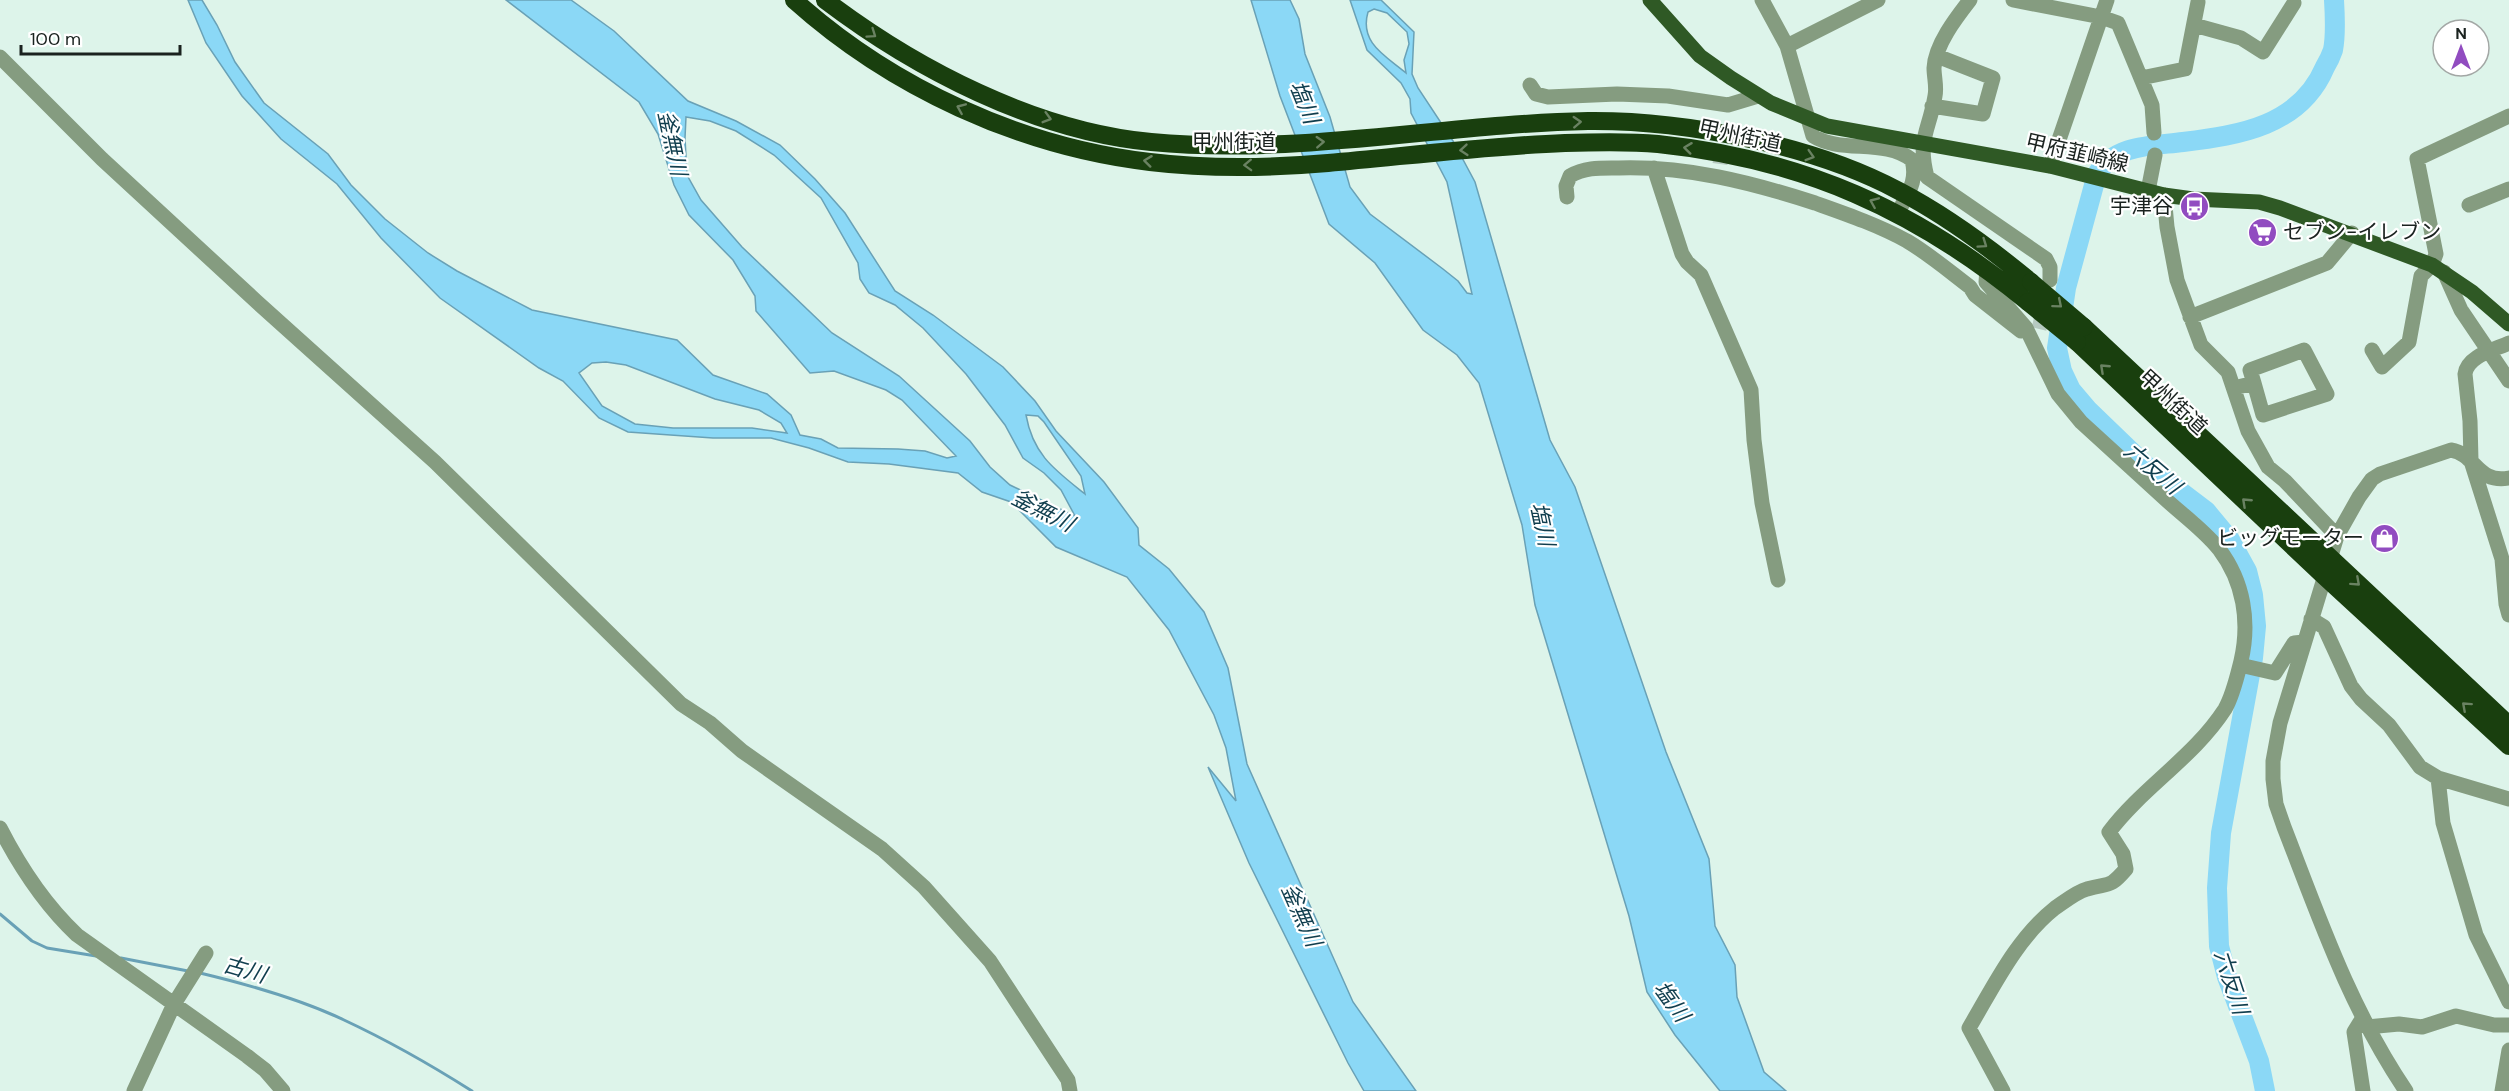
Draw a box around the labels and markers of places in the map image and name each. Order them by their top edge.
bus stop icon: 宇津谷 [2178,190,2210,222]
place label: 宇津谷 [2110,192,2173,220]
supermarket icon: セブン-イレブン [2246,216,2278,248]
place label: セブン-イレブン [2283,218,2441,246]
shop icon: ビッグモーター [2369,522,2401,554]
place label: ビッグモーター [2217,524,2364,552]

